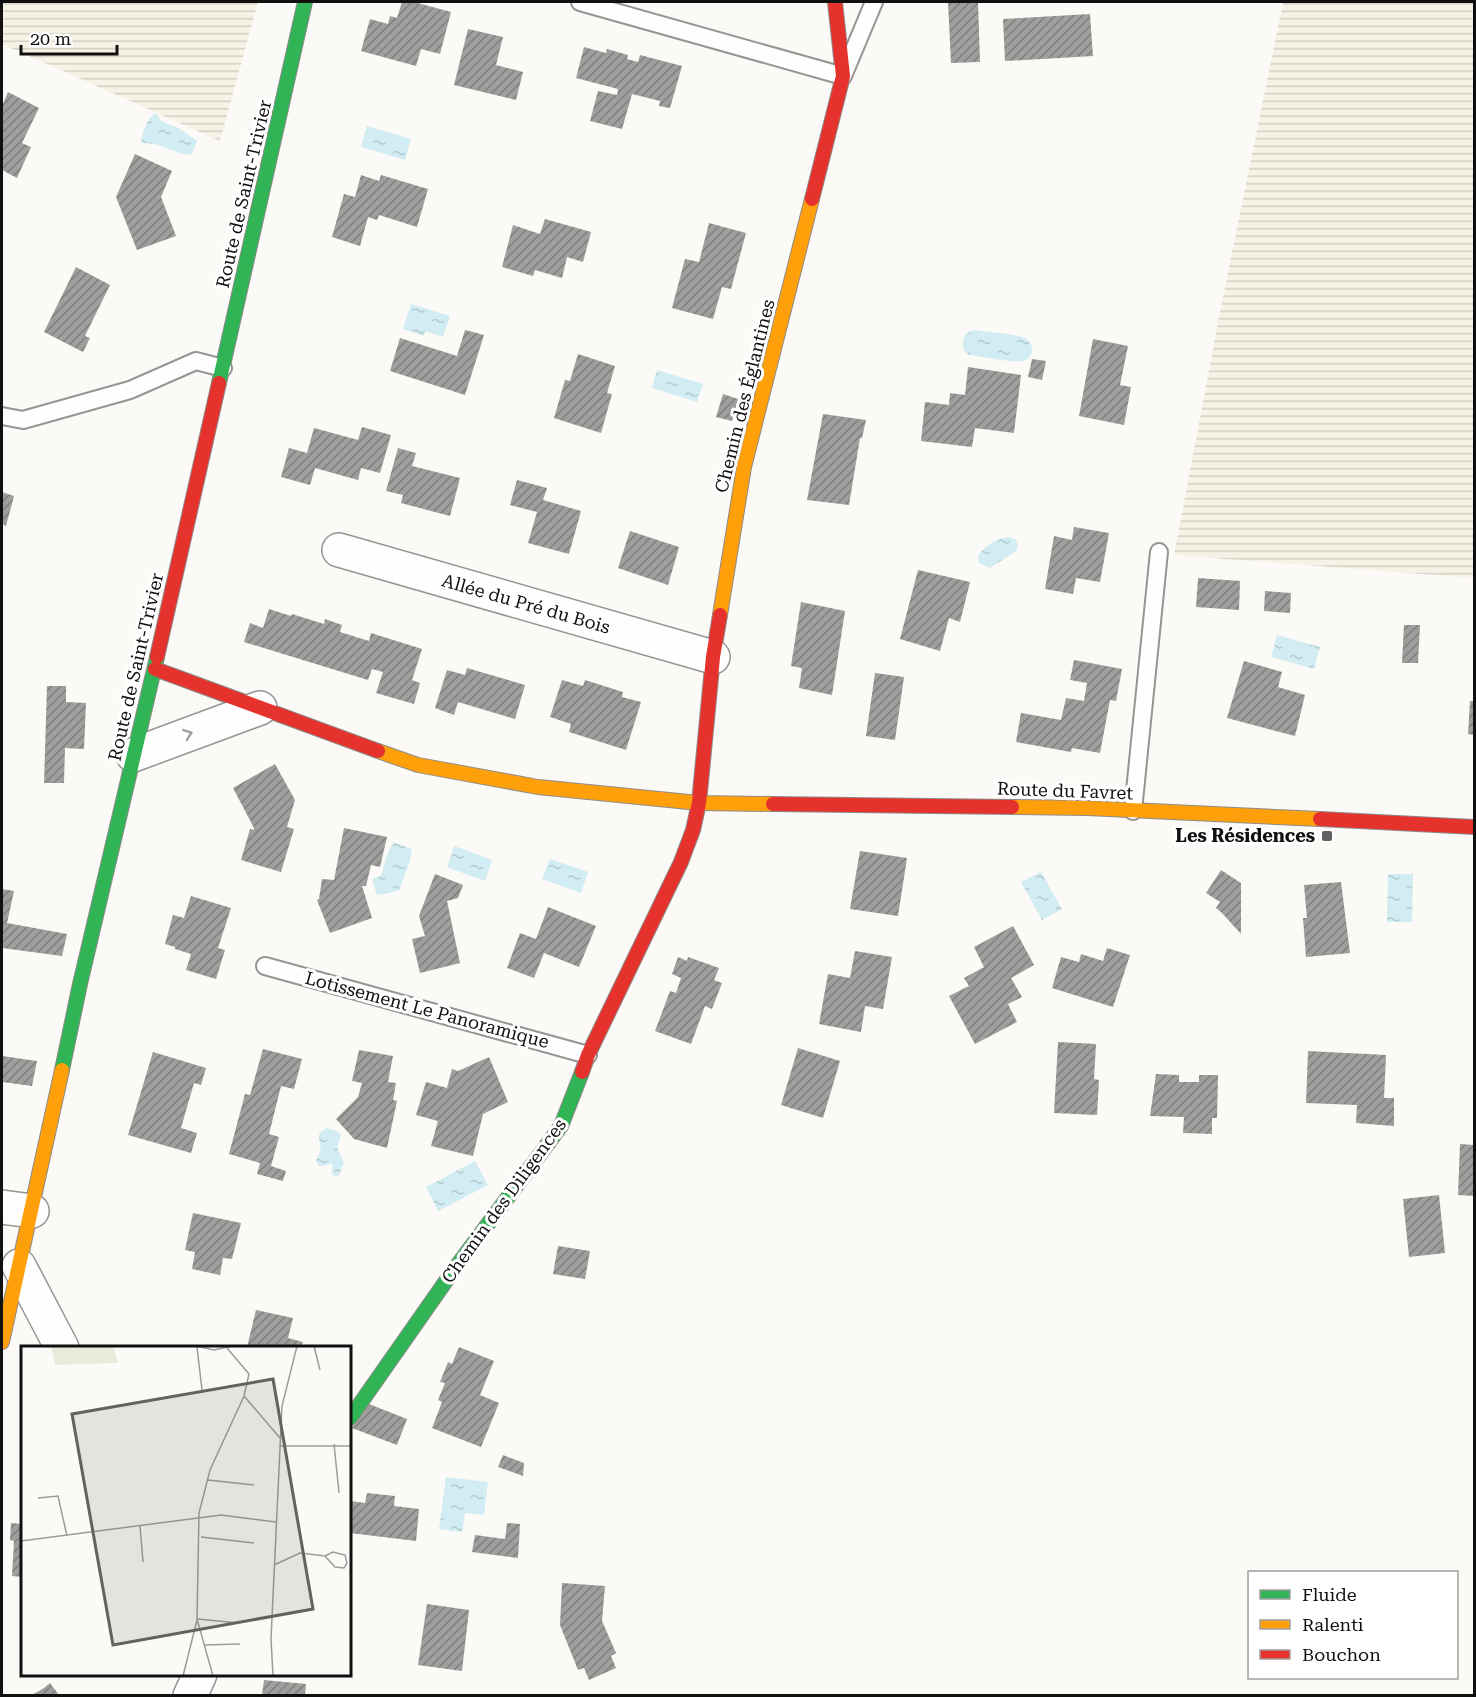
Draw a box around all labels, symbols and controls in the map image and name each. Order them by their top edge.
scale bar [21,18,117,56]
text: 20 m [30,28,71,49]
street label: Route de Saint-Trivier [212,98,275,290]
street label: Chemin des Églantines [710,297,779,495]
street label: Allée du Pré du Bois [440,569,613,638]
street label: Route de Saint-Trivier [104,571,167,763]
one-way arrow [182,729,193,742]
street label: Route du Favret [997,778,1134,803]
place label: Les Résidences [1175,825,1315,846]
marker: Les Résidences [1320,829,1334,843]
street label: Lotissement Le Panoramique [303,967,552,1052]
street label: Chemin des Diligences [437,1114,570,1287]
inset map [21,1346,351,1676]
legend [1248,1571,1458,1679]
text: Fluide [1302,1584,1357,1605]
text: Ralenti [1302,1614,1364,1635]
text: Bouchon [1302,1644,1381,1665]

